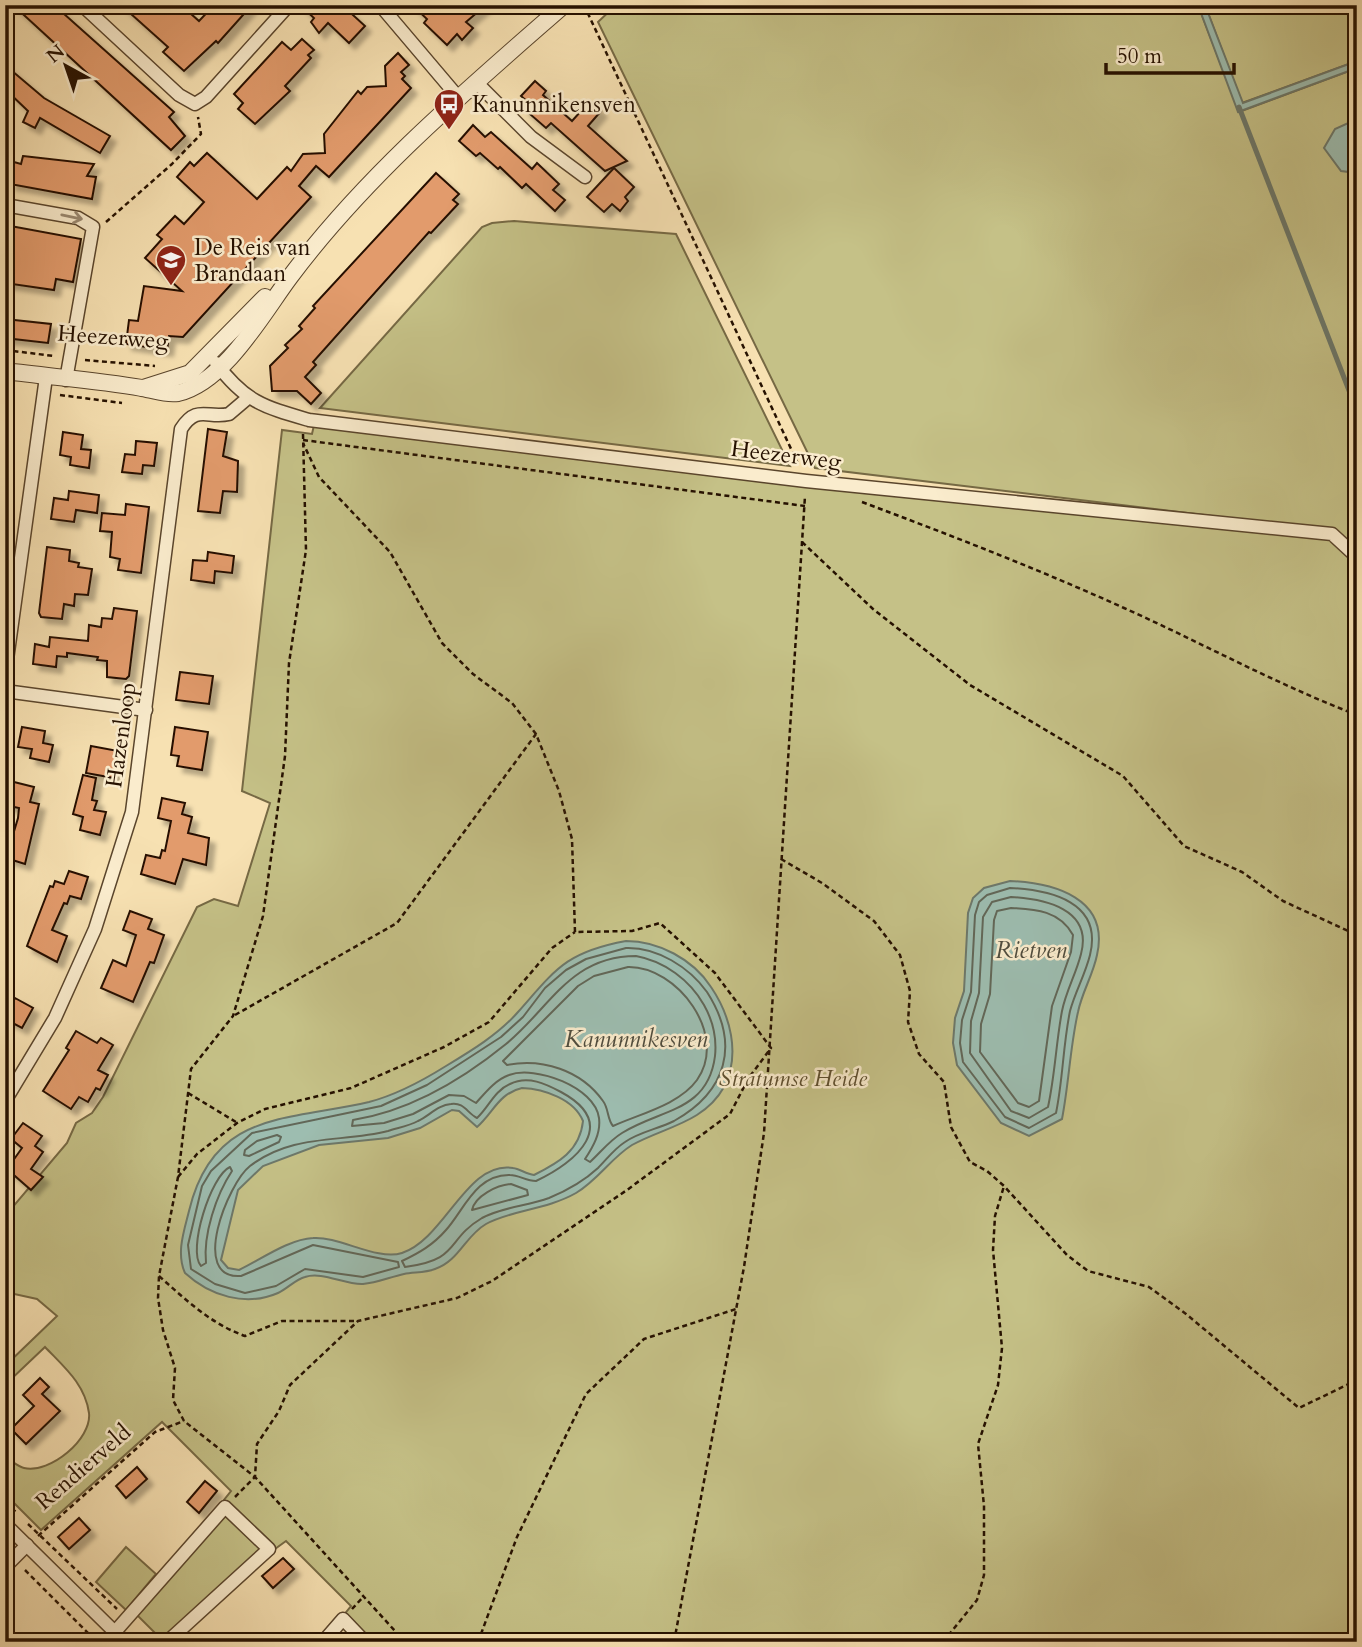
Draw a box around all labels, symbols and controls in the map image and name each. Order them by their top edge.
north arrow [32,32,102,102]
scale bar [1106,32,1234,76]
text: N [41,38,71,69]
text: 50 m [1117,42,1162,71]
bus stop icon: Kanunnikensven [432,87,466,131]
place label: Kanunnikensven [472,89,636,120]
one-way arrow [60,211,83,224]
place label: De Reis van Brandaan [194,232,311,289]
school or university icon: De Reis van Brandaan [154,243,188,287]
street label: Heezerweg [57,318,170,356]
street label: Heezerweg [729,433,843,477]
street label: Hazenloop [98,680,144,790]
water label: Rietven [995,934,1067,967]
water label: Kanunnikesven [564,1023,708,1056]
park label: Stratumse Heide [719,1063,867,1094]
street label: Rendierveld [29,1416,138,1517]

